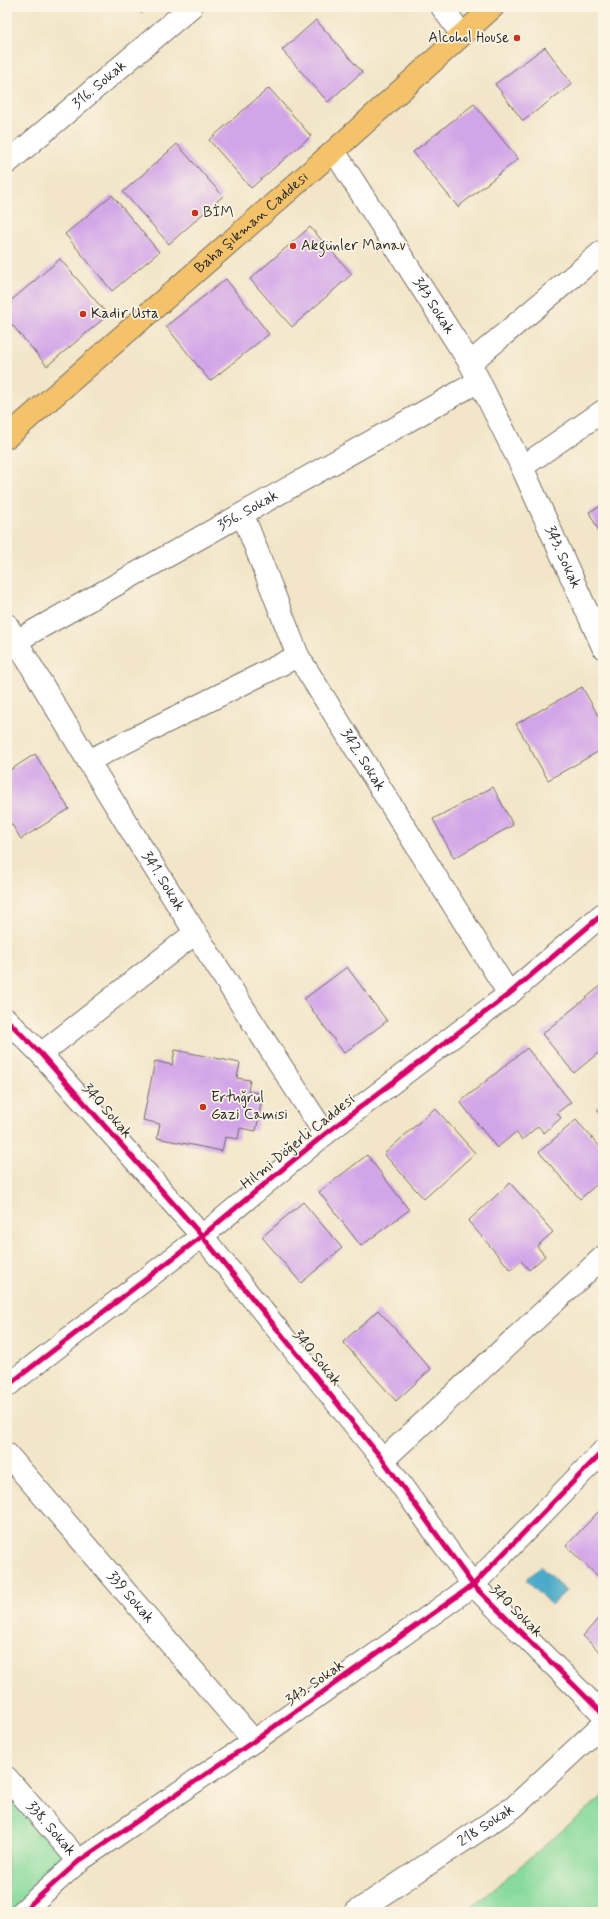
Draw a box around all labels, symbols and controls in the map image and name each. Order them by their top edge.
place label: Alcohol House [428,28,509,48]
marker: Alcohol House [512,33,522,43]
street label: 316. Sokak [68,56,131,114]
street label: Baha Şıkman Caddesi [190,168,313,278]
place label: BİM [203,203,234,223]
marker: BİM [190,208,200,218]
place label: Akgünler Manav [301,236,406,257]
marker: Akgünler Manav [288,241,298,251]
street label: 343 Sokak [408,274,459,338]
place label: Kadir Usta [91,304,159,324]
marker: Kadir Usta [78,309,88,319]
street label: 356. Sokak [214,486,282,536]
street label: 343. Sokak [540,522,585,592]
street label: 342. Sokak [336,725,390,795]
street label: 341. Sokak [137,848,189,915]
street label: 340 Sokak [78,1079,136,1143]
place label: Ertuğrul Gazi Camisi [211,1088,288,1125]
street label: Hilmi Döğerli Caddesi [237,1090,359,1194]
marker: Ertuğrul Gazi Camisi [198,1102,208,1112]
street label: 340 Sokak [288,1326,346,1390]
street label: 339 Sokak [102,1567,158,1628]
street label: 340 Sokak [485,1580,547,1642]
street label: 343. Sokak [282,1656,348,1710]
street label: 338. Sokak [22,1797,80,1860]
street label: 218 Sokak [454,1800,518,1852]

